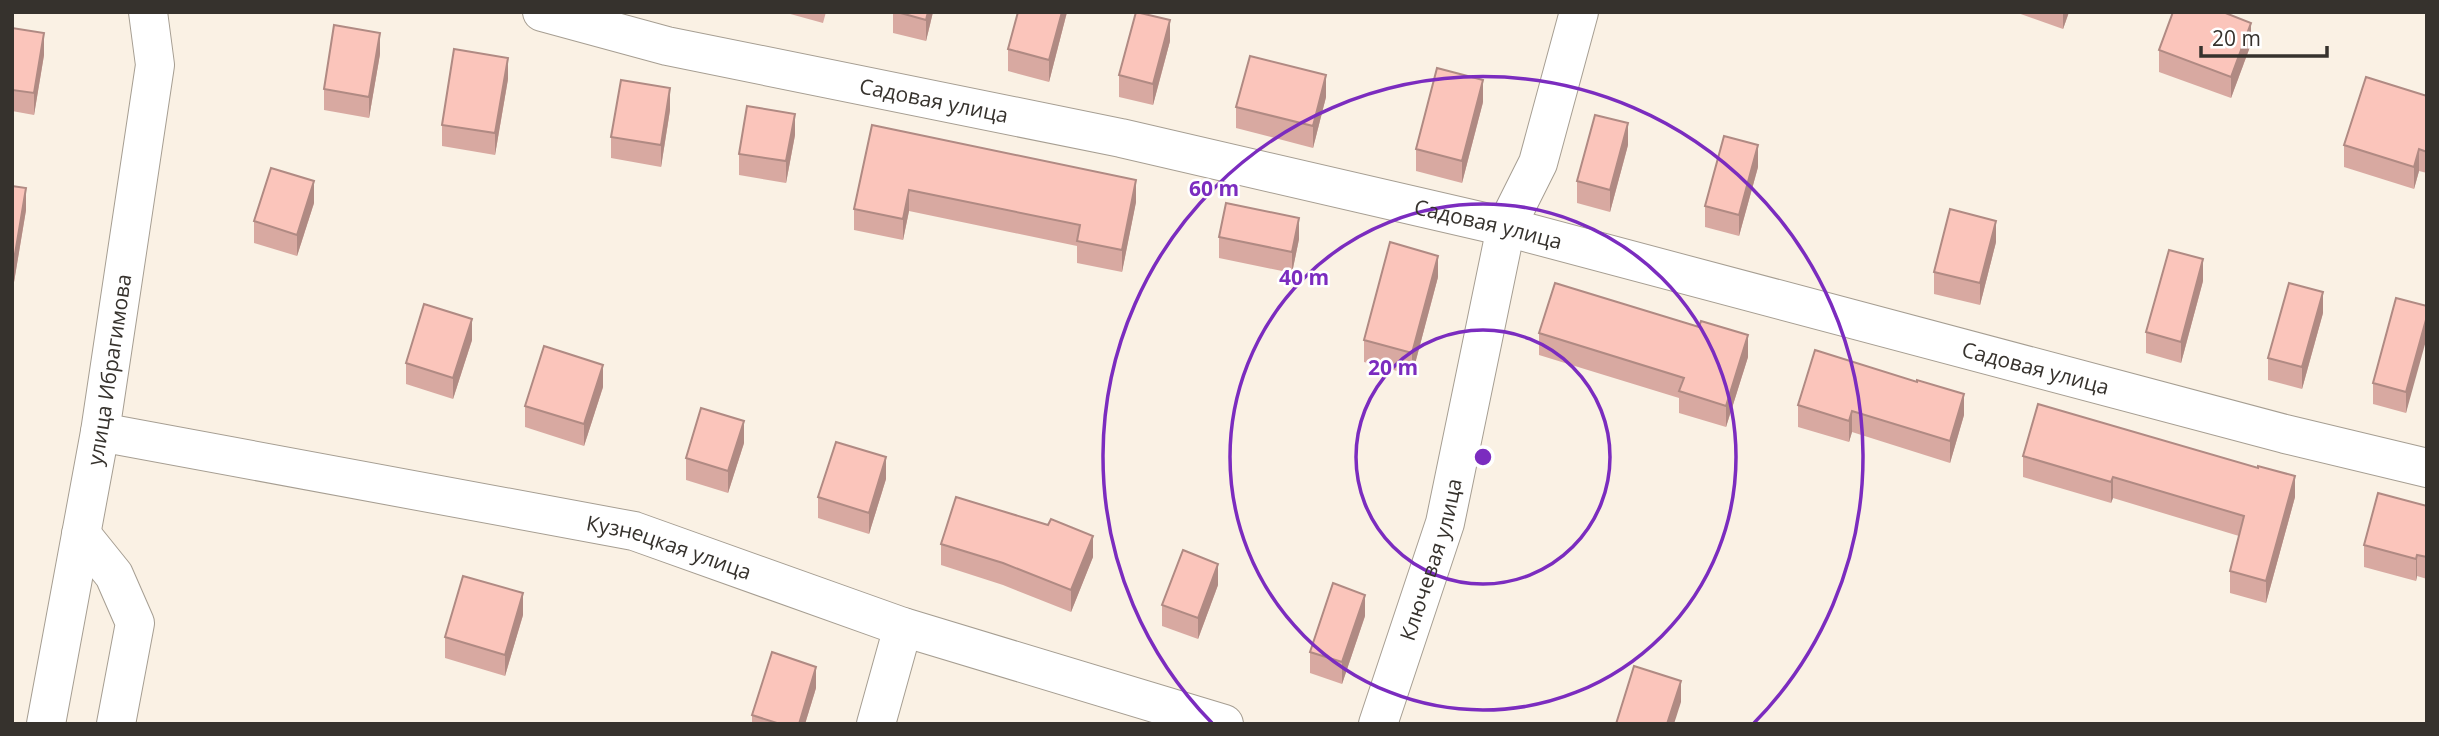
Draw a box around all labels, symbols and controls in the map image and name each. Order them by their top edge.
scale bar [2201,14,2327,58]
text: 20 m [2212,24,2261,52]
street label: Садовая улица [857,71,1011,129]
text: 60 m [1189,174,1239,202]
street label: Садовая улица [1412,192,1565,255]
text: 40 m [1279,263,1329,291]
street label: улица Ибрагимова [80,272,138,468]
street label: Садовая улица [1959,335,2112,401]
text: 20 m [1368,353,1418,381]
centre of rings [1471,445,1495,469]
street label: Ключевая улица [1393,476,1468,644]
street label: Кузнецкая улица [584,508,755,586]

